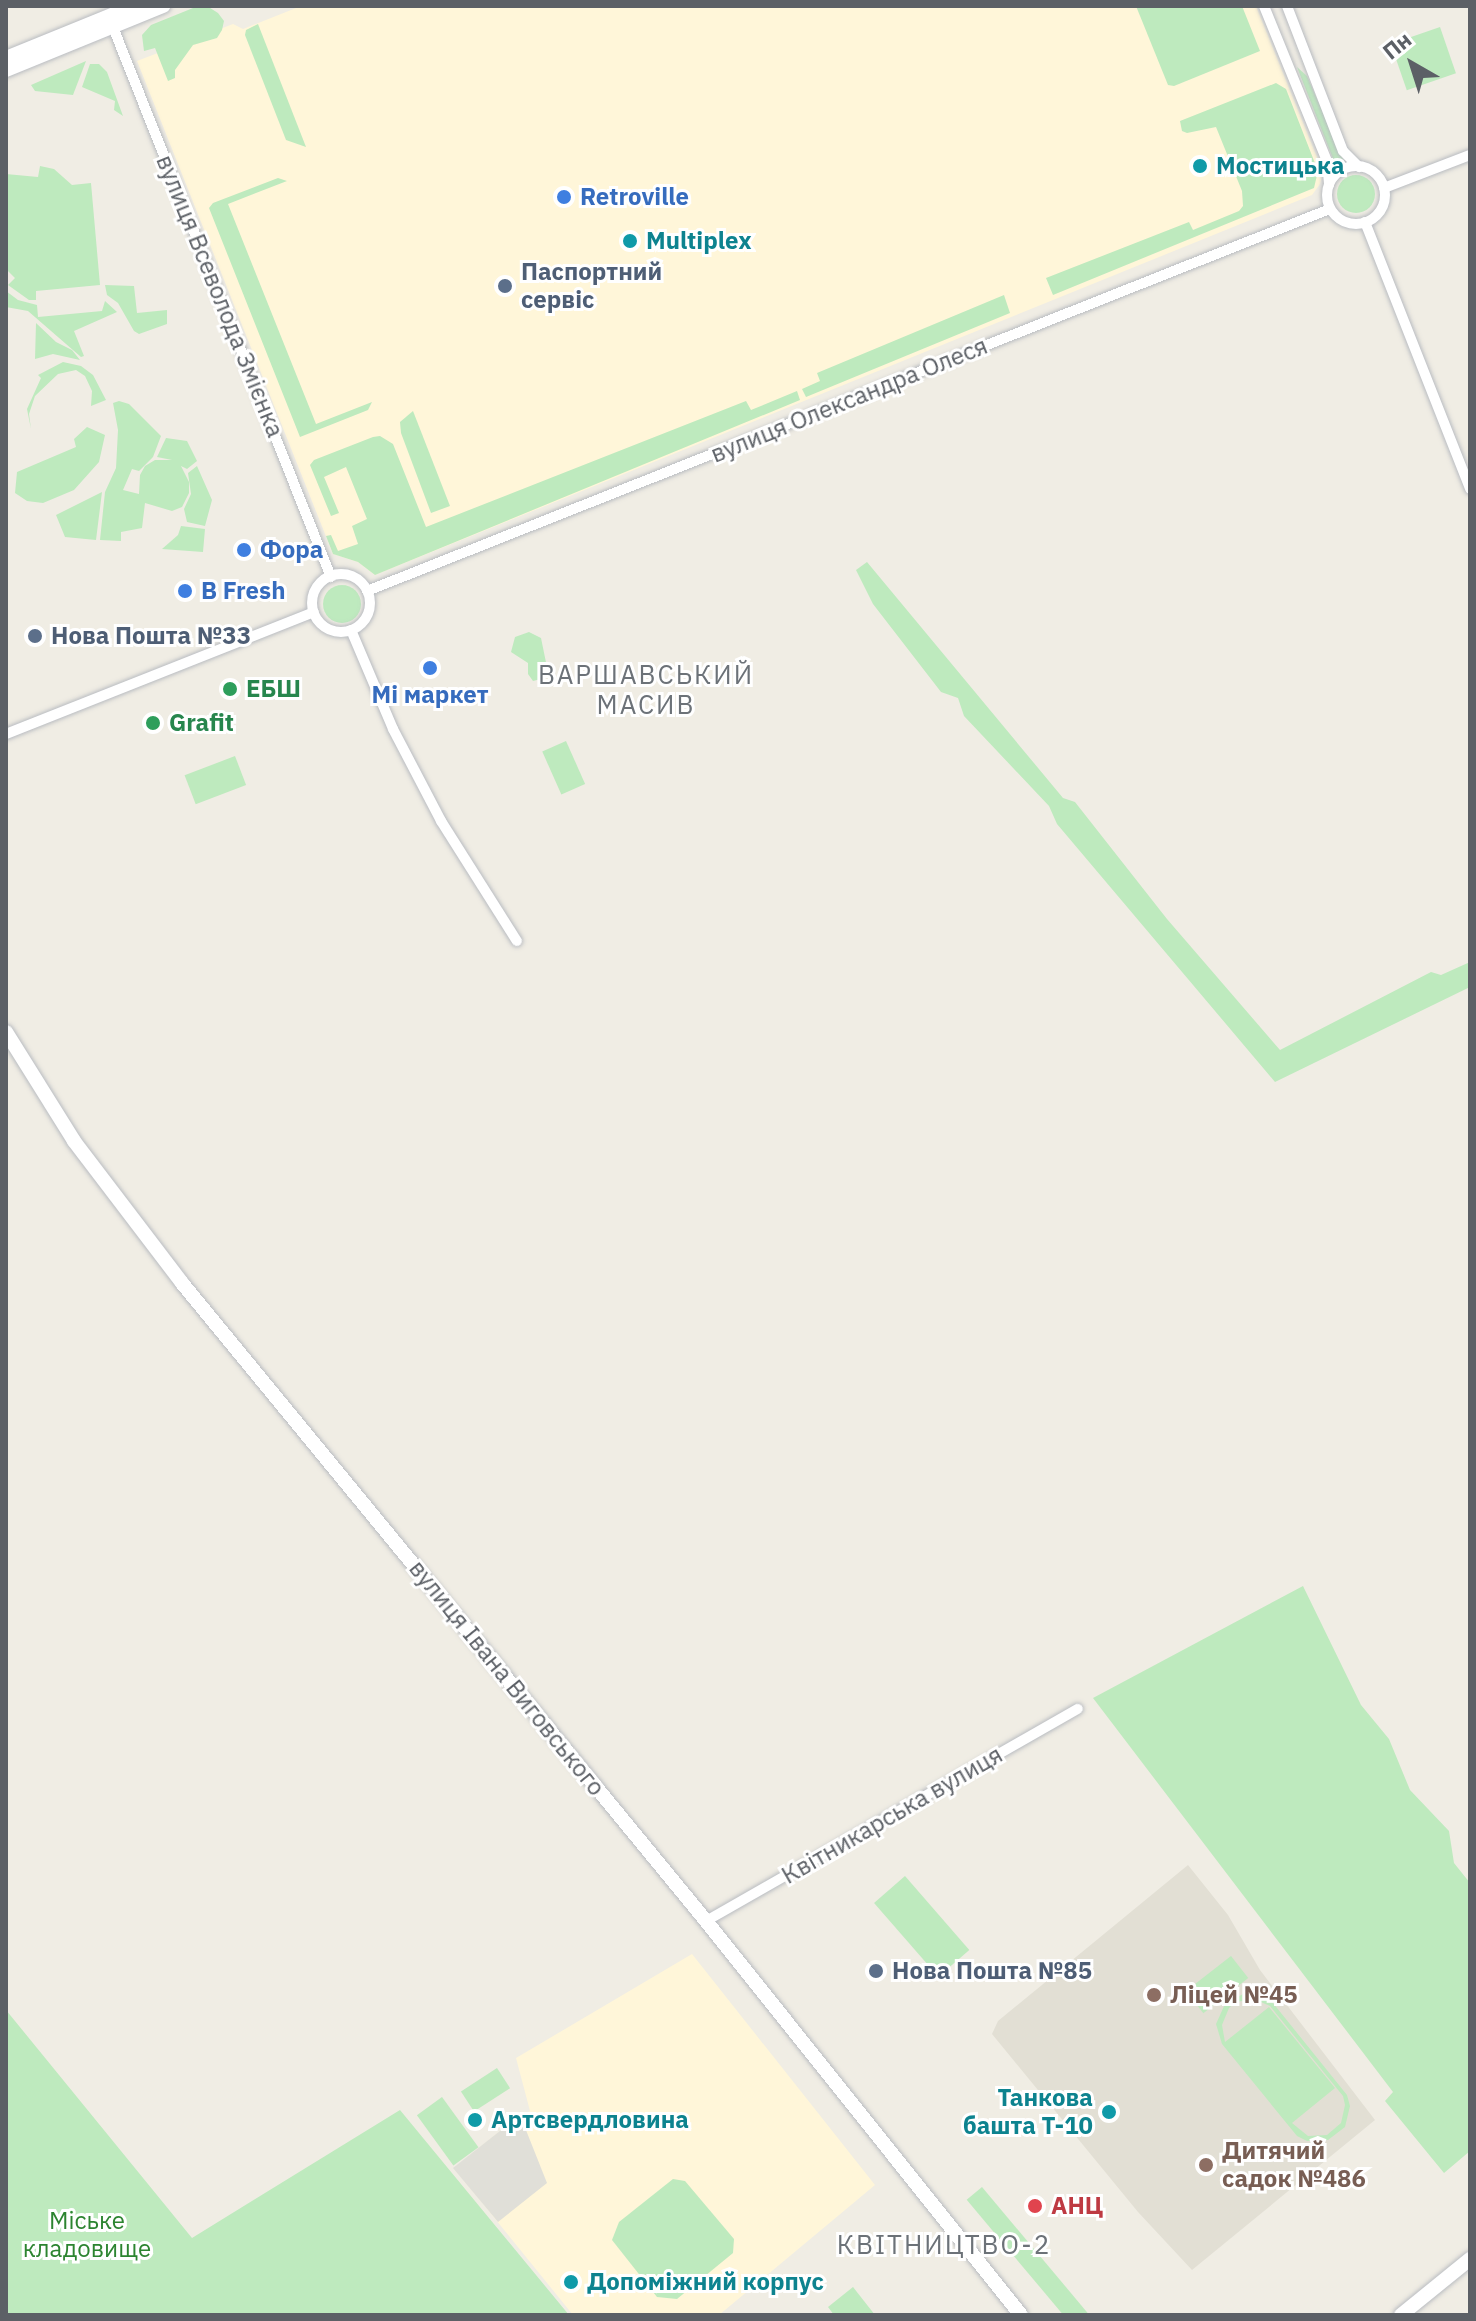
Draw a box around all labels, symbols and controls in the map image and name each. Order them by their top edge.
north arrow [1372,24,1452,104]
text: Пн [1376,25,1417,65]
street label: вулиця Всеволода Змієнка [150,151,290,441]
place label: Мостицька [1216,152,1345,180]
marker: Мостицька [1191,157,1209,175]
place label: Retroville [580,183,689,211]
marker: Retroville [555,188,573,206]
place label: Multiplex [646,227,752,255]
marker: Multiplex [621,232,639,250]
place label: Паспортний сервіс [521,258,662,314]
marker: Паспортний сервіс [496,277,514,295]
street label: вулиця Олександра Олеся [706,331,992,469]
place label: Фора [260,536,323,564]
marker: Фора [235,541,253,559]
place label: B Fresh [201,577,285,605]
marker: B Fresh [176,582,194,600]
place label: Нова Пошта №33 [51,622,251,650]
marker: Нова Пошта №33 [26,627,44,645]
marker: Mi маркет [421,659,439,677]
district label: ВАРШАВСЬКИЙ МАСИВ [538,659,754,720]
place label: ЕБШ [246,675,301,703]
marker: ЕБШ [221,680,239,698]
place label: Mi маркет [372,681,488,709]
place label: Grafit [169,709,234,737]
marker: Grafit [144,714,162,732]
street label: вулиця Івана Виговського [403,1555,611,1801]
street label: Квітникарська вулиця [777,1740,1007,1890]
place label: Нова Пошта №85 [892,1957,1092,1985]
marker: Нова Пошта №85 [867,1962,885,1980]
place label: Ліцей №45 [1170,1981,1298,2009]
marker: Ліцей №45 [1145,1986,1163,2004]
place label: Танкова башта Т-10 [963,2084,1093,2140]
marker: Танкова башта Т-10 [1100,2103,1118,2121]
place label: Артсвердловина [491,2106,689,2134]
marker: Артсвердловина [466,2111,484,2129]
place label: Дитячий садок №486 [1222,2137,1366,2193]
marker: Дитячий садок №486 [1197,2156,1215,2174]
place label: АНЦ [1051,2192,1103,2220]
marker: АНЦ [1026,2197,1044,2215]
park label: Міське кладовище [23,2207,151,2263]
district label: КВІТНИЦТВО-2 [837,2229,1051,2261]
place label: Допоміжний корпус [587,2268,824,2296]
marker: Допоміжний корпус [562,2273,580,2291]

